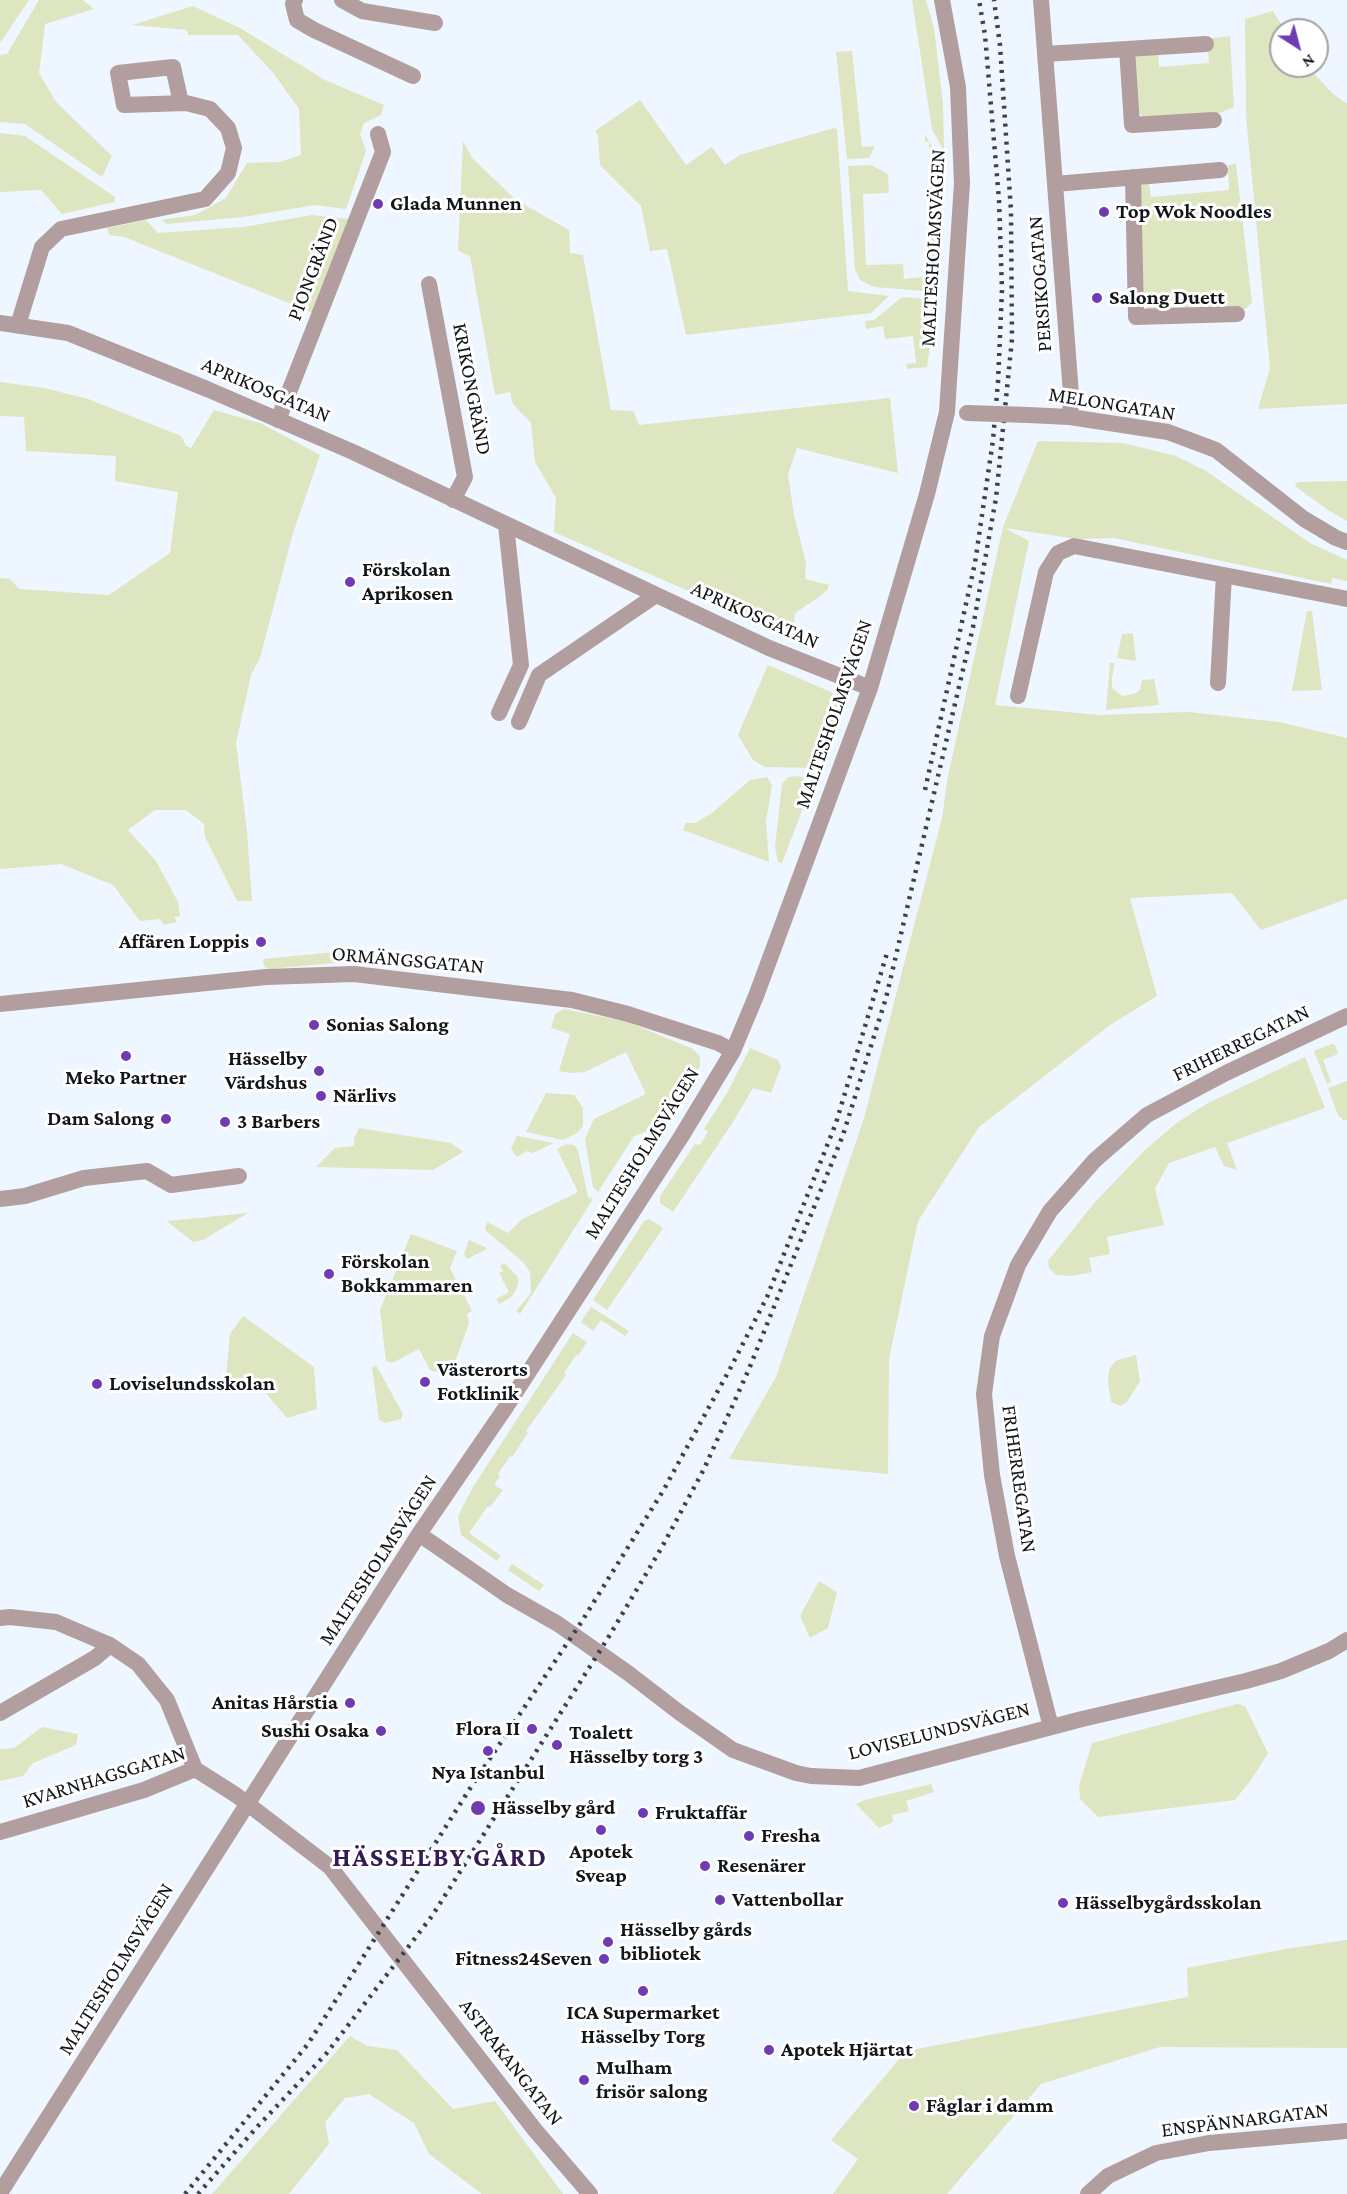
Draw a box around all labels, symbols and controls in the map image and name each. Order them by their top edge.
north arrow [1269,18,1329,78]
text: N [1299,51,1318,71]
street label: MALTESHOLMSVÄGEN [915,148,951,348]
place label: Glada Munnen [390,191,522,217]
marker: Glada Munnen [371,197,385,211]
place label: Top Wok Noodles [1116,199,1271,225]
marker: Top Wok Noodles [1097,205,1111,219]
street label: PIONGRÄND [282,214,344,324]
street label: PERSIKOGATAN [1023,215,1057,353]
place label: Salong Duett [1109,285,1225,311]
marker: Salong Duett [1090,291,1104,305]
street label: KRIKONGRÄND [447,321,497,457]
street label: APRIKOSGATAN [198,352,334,428]
street label: MELONGATAN [1047,382,1177,426]
place label: Förskolan Aprikosen [362,557,453,607]
marker: Förskolan Aprikosen [343,575,357,589]
street label: APRIKOSGATAN [687,576,823,654]
street label: MALTESHOLMSVÄGEN [790,616,878,812]
place label: Affären Loppis [119,929,249,955]
marker: Affären Loppis [254,935,268,949]
street label: ORMÄNGSGATAN [331,941,485,979]
street label: FRIHERREGATAN [1168,999,1314,1087]
place label: Sonias Salong [326,1012,449,1038]
marker: Sonias Salong [307,1018,321,1032]
place label: Hässelby Värdshus [225,1046,307,1096]
marker: Meko Partner [119,1049,133,1063]
street label: MALTESHOLMSVÄGEN [579,1062,705,1244]
marker: Hässelby Värdshus [312,1064,326,1078]
place label: Meko Partner [65,1065,187,1091]
place label: Närlivs [333,1083,396,1109]
marker: Närlivs [314,1089,328,1103]
place label: Dam Salong [47,1106,154,1132]
place label: 3 Barbers [237,1109,320,1135]
marker: Dam Salong [159,1112,173,1126]
marker: 3 Barbers [218,1115,232,1129]
place label: Förskolan Bokkammaren [341,1249,473,1299]
marker: Förskolan Bokkammaren [322,1267,336,1281]
place label: Västerorts Fotklinik [437,1357,527,1407]
place label: Loviselundsskolan [109,1371,275,1397]
marker: Västerorts Fotklinik [418,1375,432,1389]
marker: Loviselundsskolan [90,1377,104,1391]
street label: FRIHERREGATAN [996,1403,1042,1555]
street label: MALTESHOLMSVÄGEN [313,1470,443,1650]
place label: Anitas Hårstia [212,1690,338,1716]
marker: Anitas Hårstia [343,1696,357,1710]
street label: LOVISELUNDSVÄGEN [845,1696,1033,1766]
place label: Flora II [456,1716,520,1742]
place label: Sushi Osaka [261,1718,369,1744]
place label: Toalett Hässelby torg 3 [569,1720,703,1770]
marker: Flora II [525,1722,539,1736]
marker: Sushi Osaka [374,1724,388,1738]
marker: Toalett Hässelby torg 3 [550,1738,564,1752]
street label: KVARNHAGSGATAN [19,1740,189,1814]
marker: Nya Istanbul [481,1744,495,1758]
place label: Nya Istanbul [431,1760,545,1786]
place label: Hässelby gård [492,1795,615,1821]
marker: Hässelby gård [469,1799,487,1817]
place label: Fruktaffär [655,1800,747,1826]
marker: Fruktaffär [636,1806,650,1820]
marker: Apotek Sveap [594,1823,608,1837]
place label: Fresha [761,1823,820,1849]
marker: Fresha [742,1829,756,1843]
place label: Apotek Sveap [569,1839,633,1889]
district label: HÄSSELBY GÅRD [332,1842,548,1874]
place label: Resenärer [717,1853,806,1879]
marker: Resenärer [698,1859,712,1873]
street label: MALTESHOLMSVÄGEN [53,1878,179,2060]
place label: Vattenbollar [732,1887,844,1913]
place label: Hässelbygårdsskolan [1075,1890,1262,1916]
marker: Vattenbollar [713,1893,727,1907]
marker: Hässelbygårdsskolan [1056,1896,1070,1910]
place label: Hässelby gårds bibliotek [620,1917,752,1967]
marker: Hässelby gårds bibliotek [601,1935,615,1949]
place label: Fitness24Seven [455,1946,592,1972]
marker: Fitness24Seven [597,1952,611,1966]
marker: ICA Supermarket Hässelby Torg [636,1984,650,1998]
street label: ASTRAKANGATAN [454,1993,568,2131]
place label: ICA Supermarket Hässelby Torg [566,2000,720,2050]
place label: Apotek Hjärtat [781,2037,913,2063]
marker: Apotek Hjärtat [762,2043,776,2057]
place label: Mulham frisör salong [596,2055,708,2105]
marker: Mulham frisör salong [577,2073,591,2087]
place label: Fåglar i damm [926,2093,1053,2119]
street label: ENSPÄNNARGATAN [1160,2097,1330,2143]
marker: Fåglar i damm [907,2099,921,2113]

